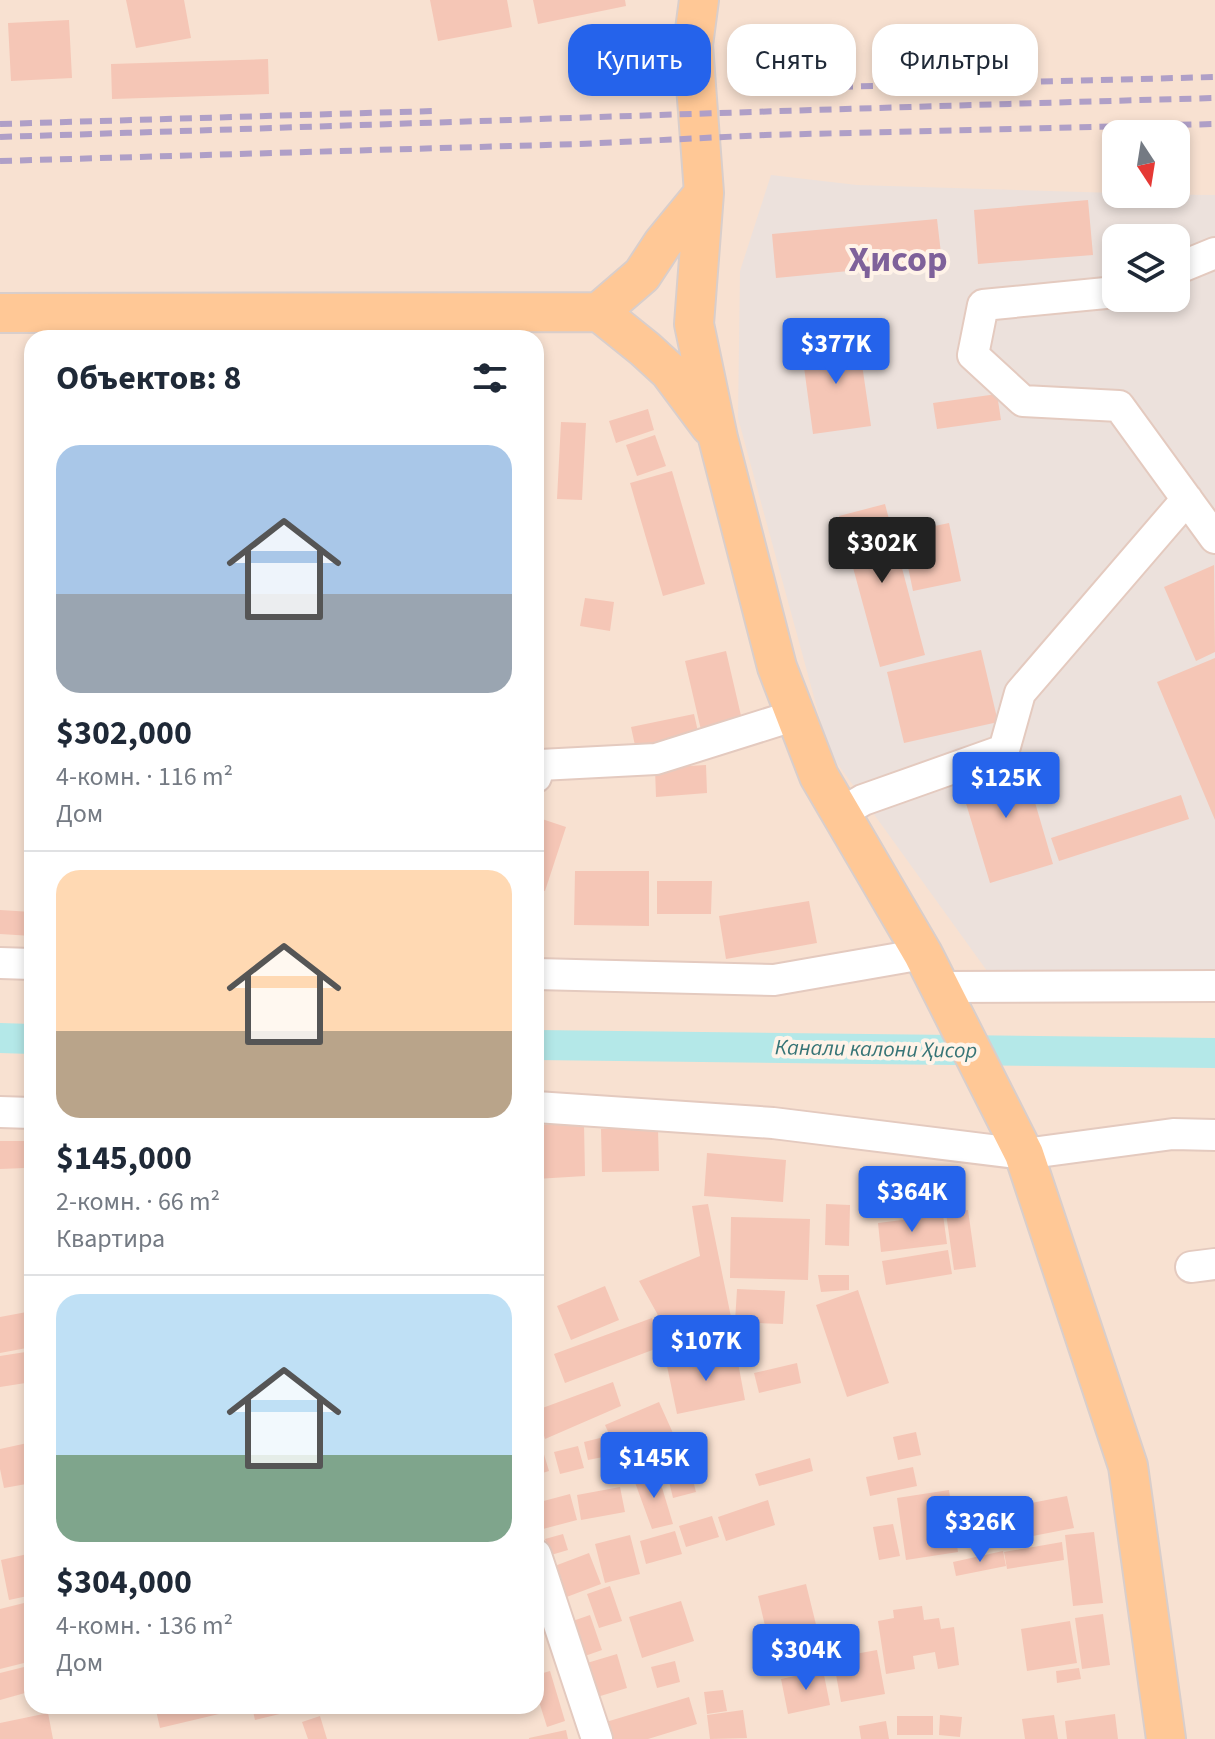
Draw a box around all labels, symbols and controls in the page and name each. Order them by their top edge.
chip: Купить [568,24,711,96]
chip: Снять [727,24,856,96]
chip: Фильтры [872,24,1038,96]
north arrow [1102,120,1190,208]
map controls [1102,120,1190,312]
button: layers [1102,224,1190,312]
district label: Ҳисор [848,234,948,285]
pin: $377K [780,318,892,386]
text: $377K [801,325,871,362]
text: Объектов: 8 [56,354,241,403]
icon: filters [468,356,512,400]
icon: home [212,497,356,641]
pin: $302K [826,517,938,585]
text: $302K [847,524,917,561]
text: $302,000 [56,709,192,758]
pin: $125K [950,752,1062,820]
text: 4-комн. · 116 m² [56,758,233,795]
text: $125K [971,759,1041,796]
text: Дом [56,795,103,832]
icon: home [212,922,356,1066]
water label: Канали калони Ҳисор [775,1031,977,1067]
text: $145,000 [56,1134,192,1183]
pin: $364K [856,1166,968,1234]
text: $364K [877,1173,947,1210]
text: 2-комн. · 66 m² [56,1183,220,1220]
text: Квартира [56,1220,165,1257]
pin: $107K [650,1315,762,1383]
text: $107K [671,1322,741,1359]
icon: home [212,1346,356,1490]
pin: $145K [598,1432,710,1500]
text: $145K [619,1439,689,1476]
pin: $326K [924,1496,1036,1564]
text: $326K [945,1503,1015,1540]
text: $304,000 [56,1558,192,1607]
text: 4-комн. · 136 m² [56,1607,233,1644]
pin: $304K [750,1624,862,1692]
text: $304K [771,1631,841,1668]
text: Дом [56,1644,103,1681]

